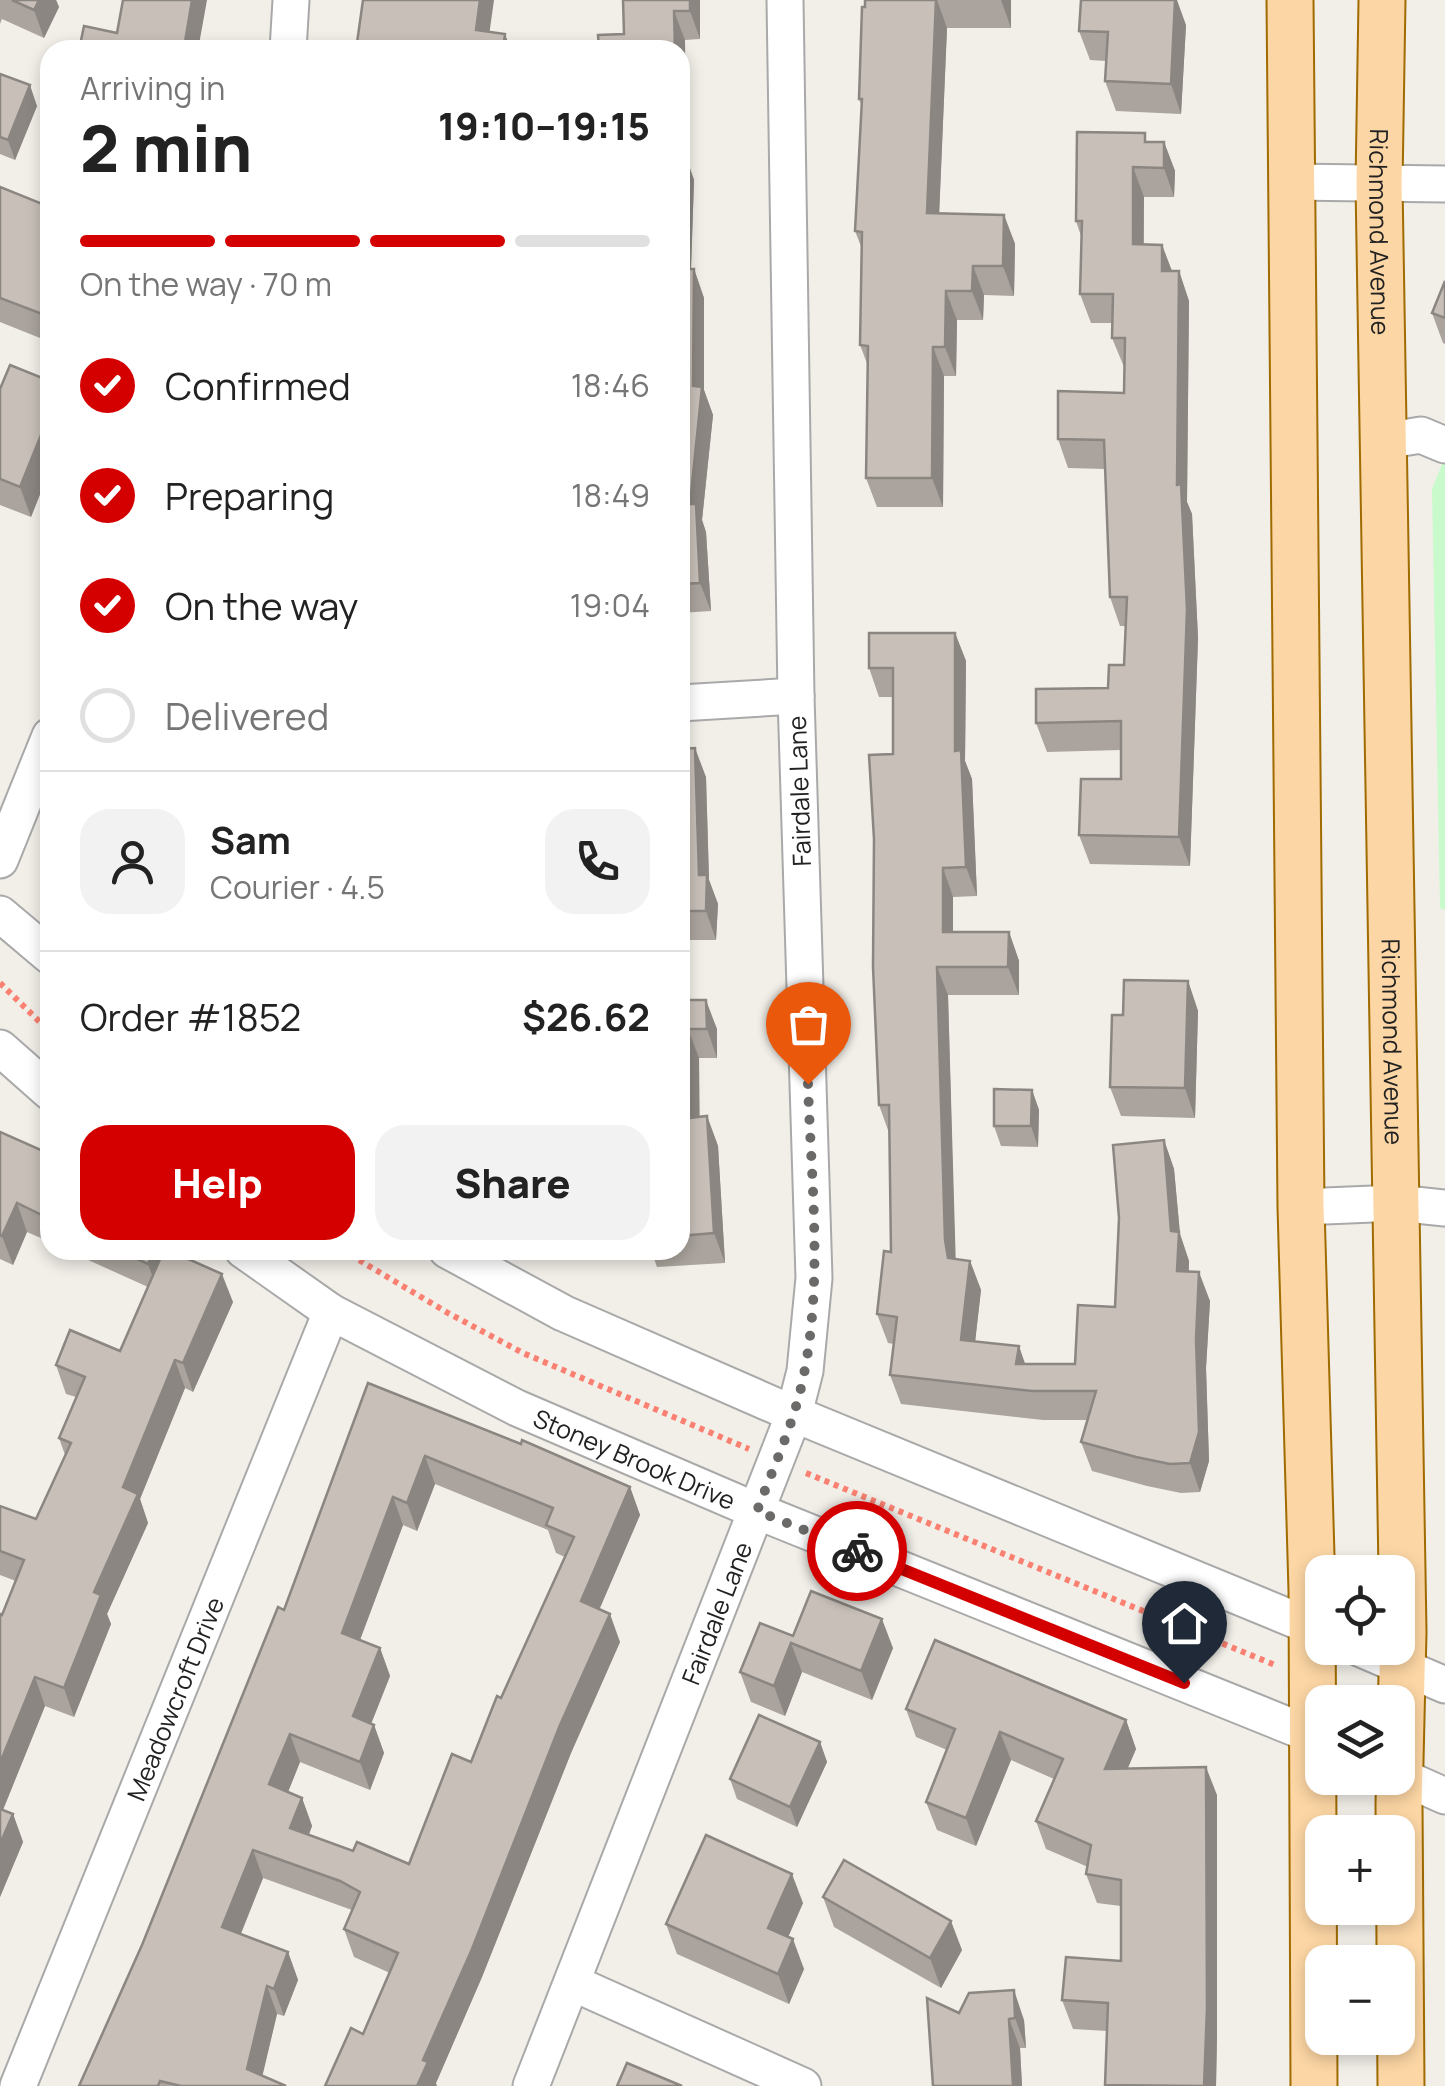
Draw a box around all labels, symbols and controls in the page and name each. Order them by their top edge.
text: Arriving in [80,66,225,110]
text: 19:10–19:15 [438,99,650,151]
text: 2 min [80,103,252,192]
street label: Richmond Avenue [1361,128,1399,335]
text: On the way · 70 m [80,262,332,306]
icon: check [80,358,135,413]
text: Confirmed [165,359,351,411]
text: 18:46 [571,363,650,407]
icon: check [80,468,135,523]
text: Preparing [165,469,334,521]
text: 18:49 [571,473,650,517]
icon: check [80,578,135,633]
text: On the way [165,579,358,631]
text: 19:04 [570,583,650,627]
text: Delivered [165,689,329,741]
street label: Fairdale Lane [779,715,819,867]
button: person [80,809,185,914]
button: phone [545,809,650,914]
text: Sam [210,813,291,865]
text: Courier · 4.5 [210,865,385,909]
street label: Richmond Avenue [1374,938,1412,1145]
pin [766,982,851,1085]
text: Order #1852 [80,990,301,1042]
text: $26.62 [522,990,650,1042]
icon: bag [781,997,836,1052]
button: Help [80,1125,355,1240]
button: Share [375,1125,650,1240]
street label: Stoney Brook Drive [528,1400,741,1517]
courier [807,1501,907,1601]
icon: bike [830,1524,885,1579]
street label: Fairdale Lane [672,1536,760,1690]
map controls [1305,1555,1415,2055]
button: locate [1305,1555,1415,1665]
pin [1142,1581,1227,1684]
street label: Meadowcroft Drive [118,1591,232,1806]
icon: home [1157,1596,1212,1651]
button: layers [1305,1685,1415,1795]
button: + [1305,1815,1415,1925]
button: − [1305,1945,1415,2055]

